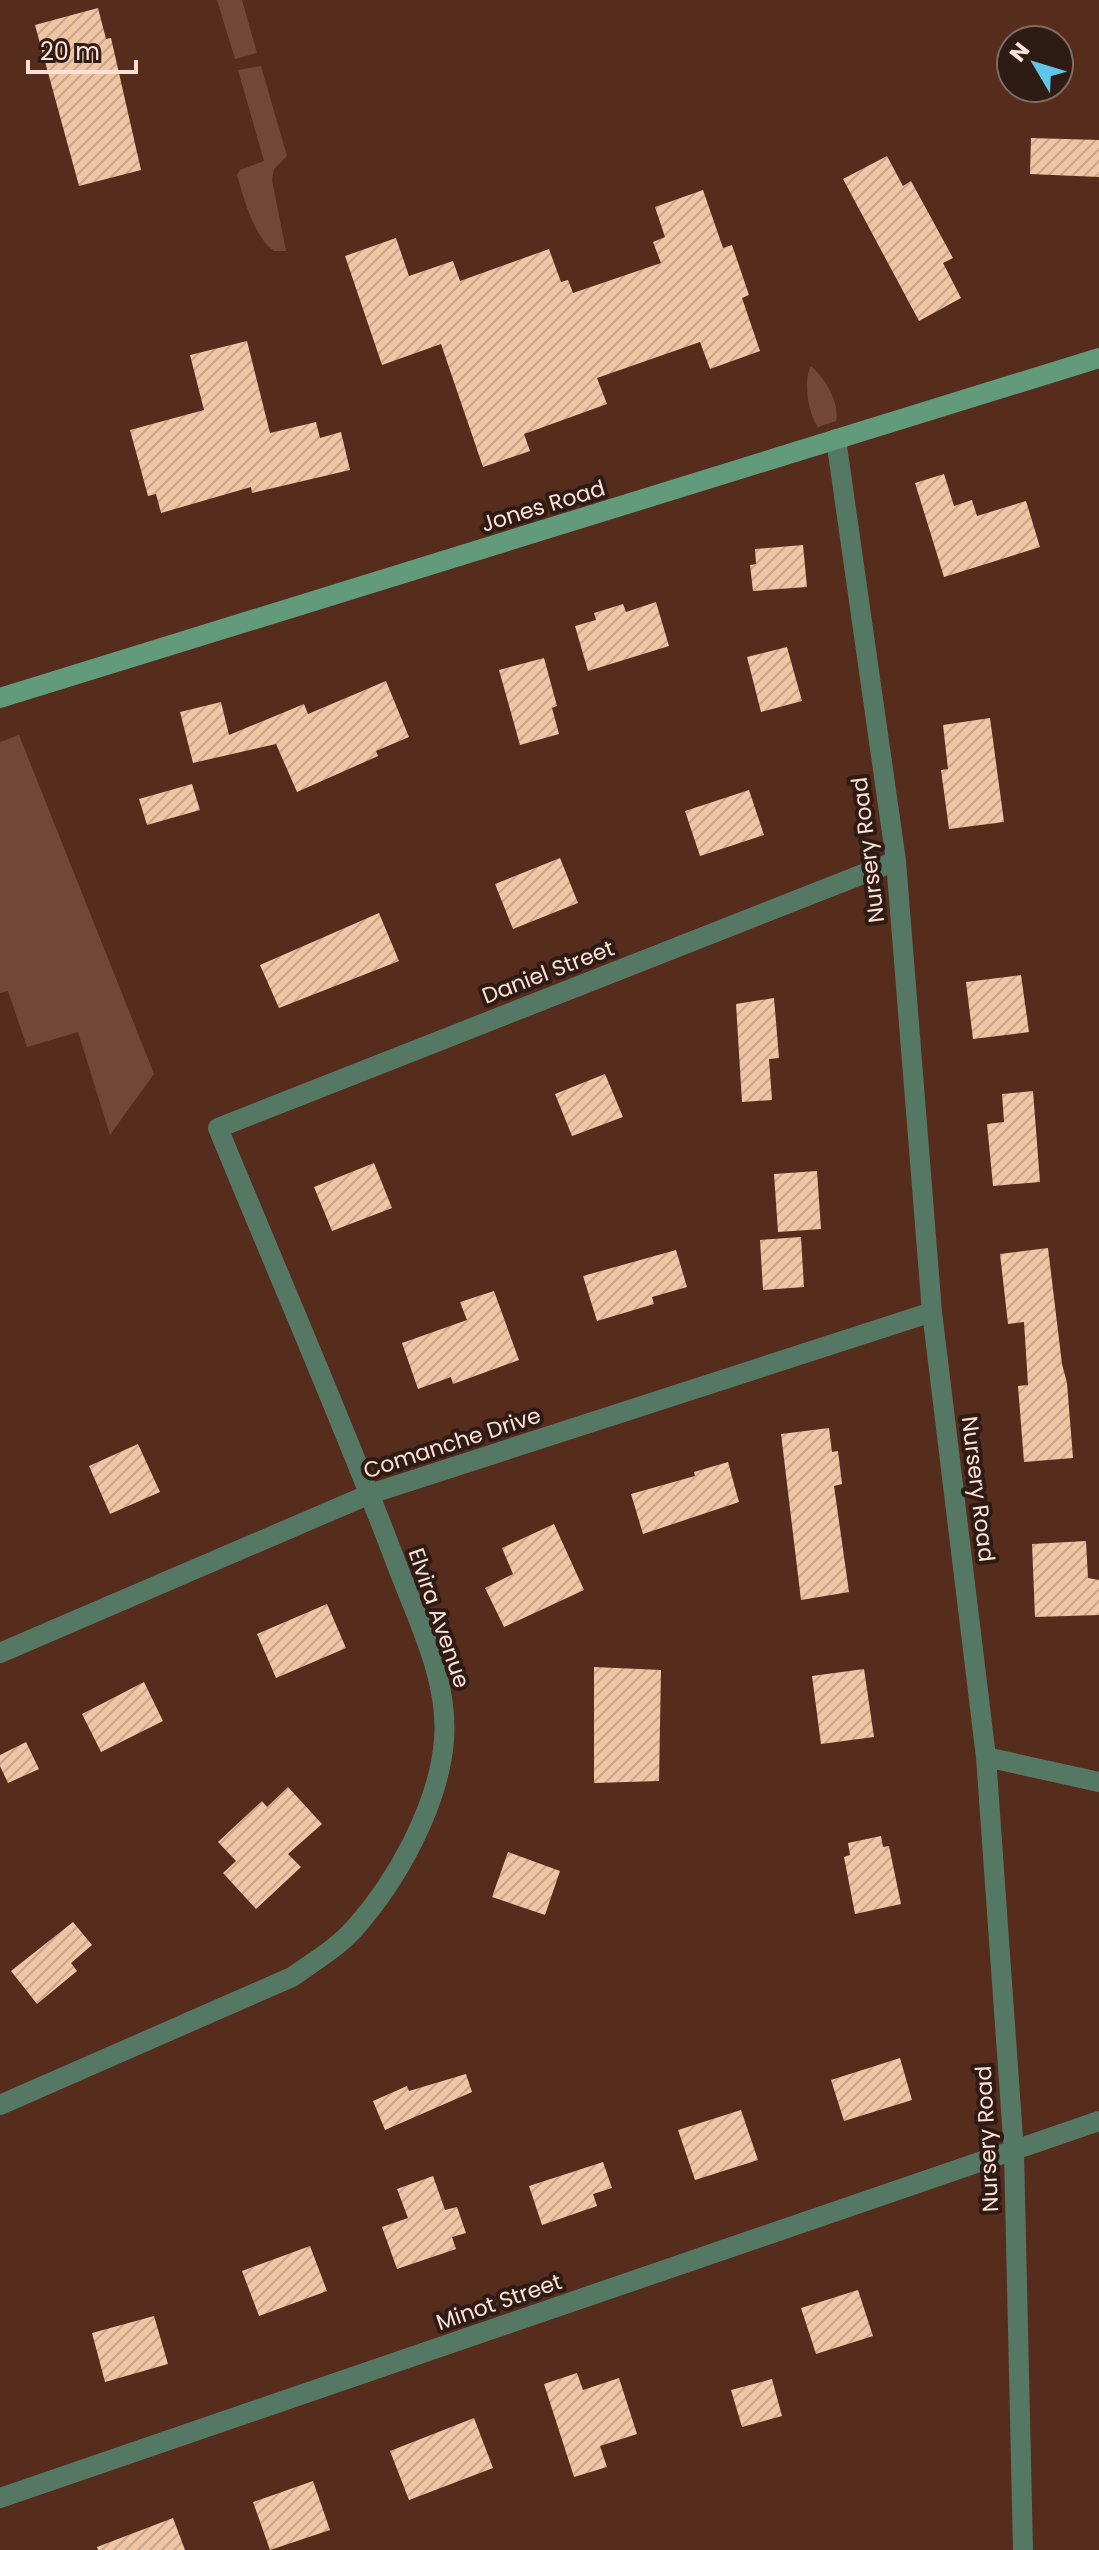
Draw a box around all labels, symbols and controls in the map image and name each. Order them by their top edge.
scale bar [28,24,136,74]
north arrow [995,24,1075,104]
text: 20 m [40,35,100,68]
text: N [1002,36,1037,68]
street label: Jones Road [477,472,609,540]
street label: Nursery Road [844,775,892,925]
street label: Daniel Street [477,933,619,1011]
street label: Comanche Drive [359,1400,545,1486]
street label: Nursery Road [954,1414,1002,1564]
street label: Elvira Avenue [401,1544,477,1692]
street label: Nursery Road [968,2065,1006,2213]
street label: Minot Street [432,2266,566,2338]

